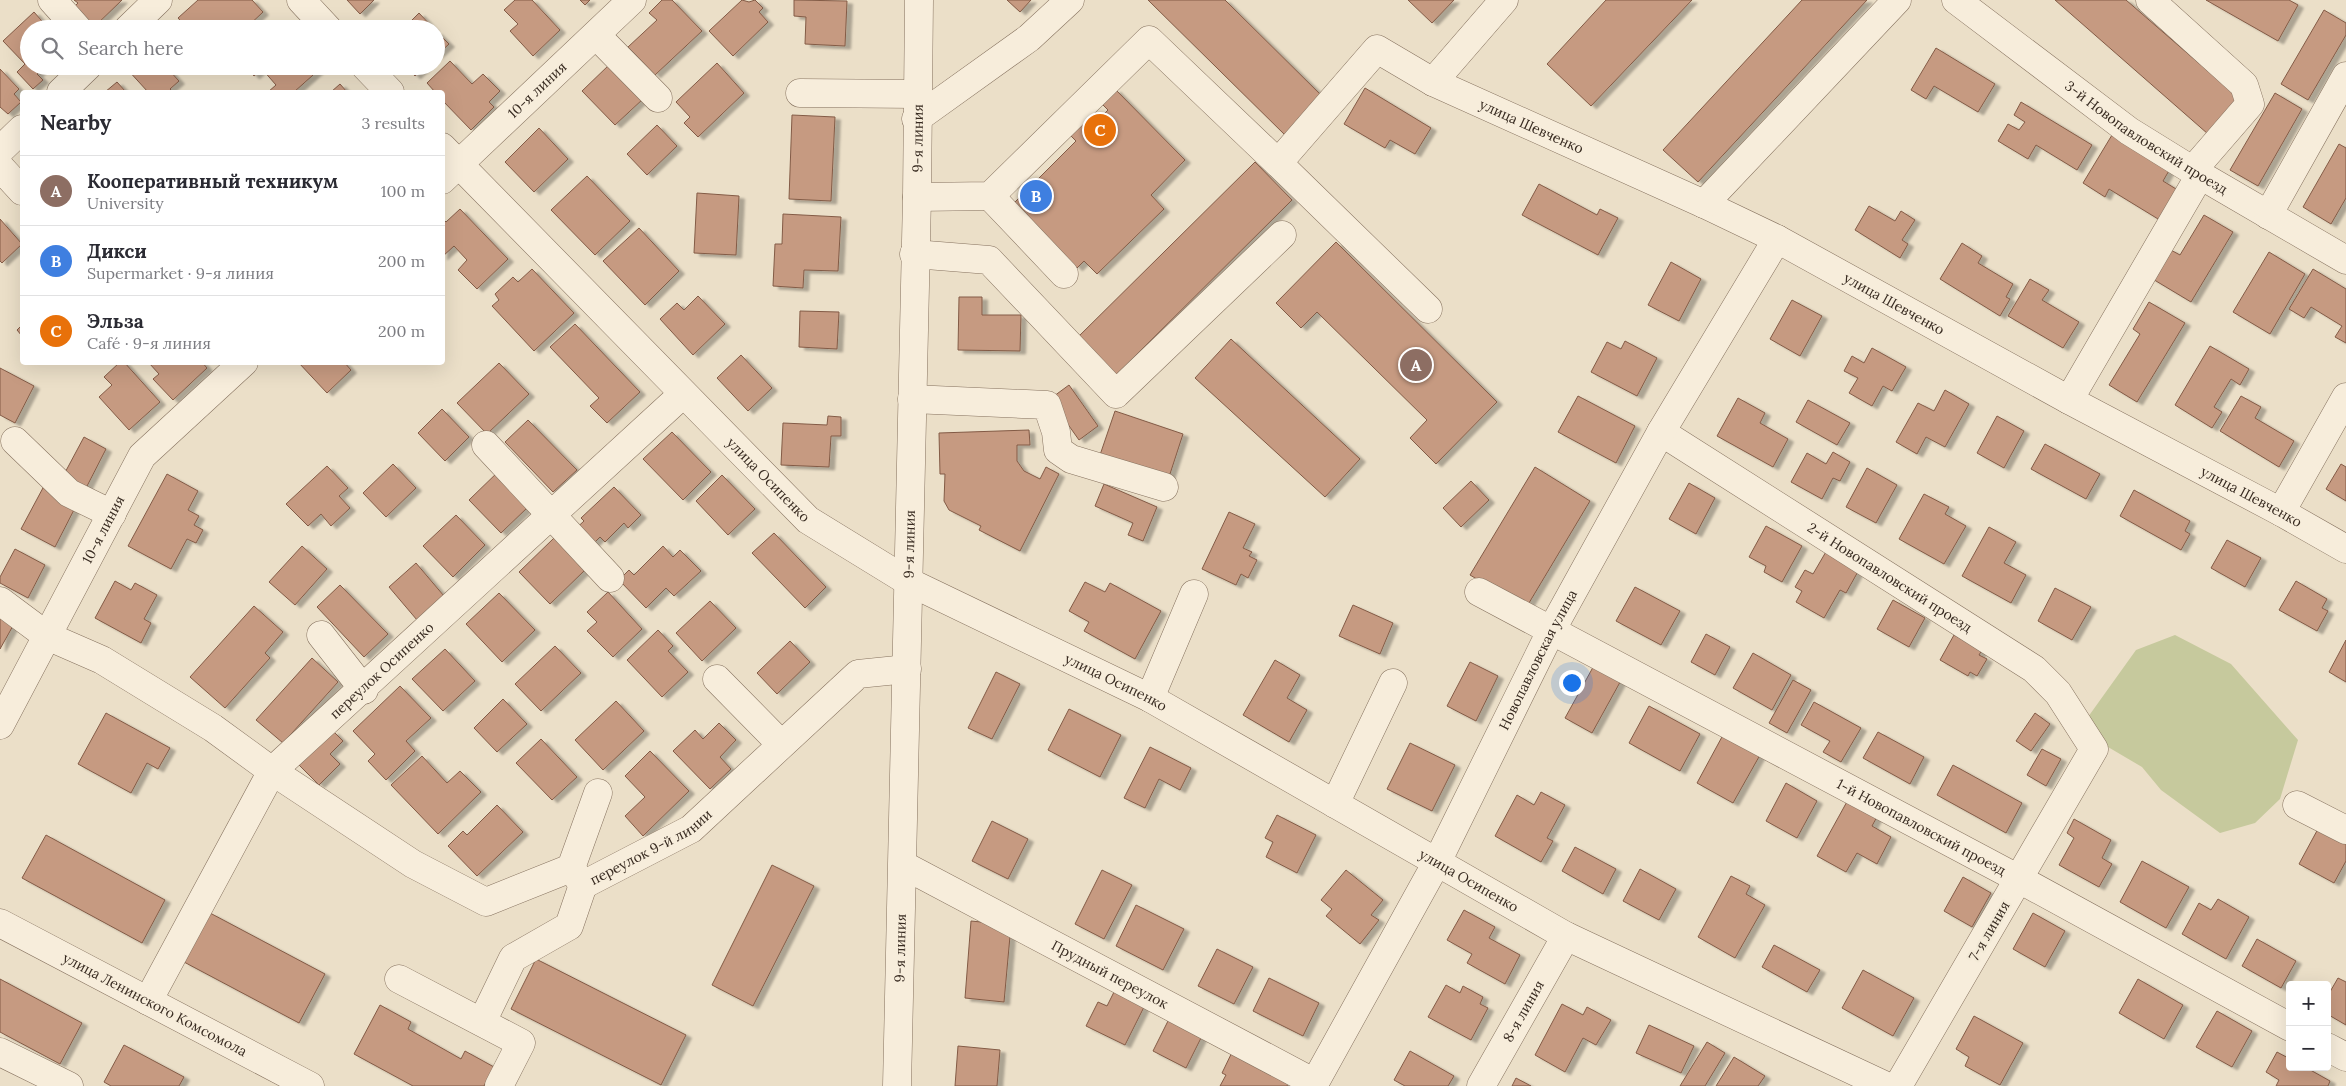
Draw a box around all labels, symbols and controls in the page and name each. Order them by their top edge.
search box [20,20,445,75]
icon: search [38,34,66,62]
text: Search here [78,36,184,60]
street label: 10-я линия [504,58,570,122]
street label: 3-й Новопавловский проезд [2061,77,2231,198]
street label: улица Шевченко [1477,95,1586,158]
street label: 9-я линия [908,104,927,173]
text: Nearby [40,109,111,136]
pin: C [1084,111,1116,149]
text: 3 results [361,113,425,133]
text: Кооперативный техникум [87,169,338,193]
pin: B [1020,177,1052,215]
text: A [51,181,61,201]
text: 100 m [381,181,425,201]
text: University [87,193,164,213]
text: Дикси [87,239,147,263]
text: B [51,251,61,271]
text: 200 m [378,251,425,271]
text: Supermarket · 9-я линия [87,263,274,283]
street label: улица Шевченко [1841,269,1948,339]
text: Эльза [87,309,144,333]
text: C [50,321,62,341]
text: 200 m [378,321,425,341]
text: Café · 9-я линия [87,333,211,353]
pin: A [1400,346,1432,384]
street label: улица Осипенко [723,433,814,526]
street label: улица Шевченко [2198,462,2305,531]
street label: 10-я линия [78,493,128,567]
street label: 9-я линия [899,510,919,579]
street label: 2-й Новопавловский проезд [1804,518,1975,636]
street label: Новопавловская улица [1495,586,1581,733]
street label: переулок Осипенко [326,618,437,723]
street label: улица Осипенко [1062,649,1170,715]
your location [1559,670,1585,696]
street label: 1-й Новопавловский проезд [1834,775,2009,879]
street label: переулок 9-й линии [587,805,716,889]
street label: улица Осипенко [1416,845,1522,916]
street label: 7-я линия [1965,898,2013,964]
street label: 9-я линия [890,914,910,982]
street label: Прудный переулок [1048,936,1172,1013]
street label: улица Ленинского Комсомола [60,949,250,1060]
street label: 8-я линия [1499,977,1548,1045]
map controls [2286,981,2331,1071]
button: + [2286,981,2331,1026]
button: − [2286,1026,2331,1071]

